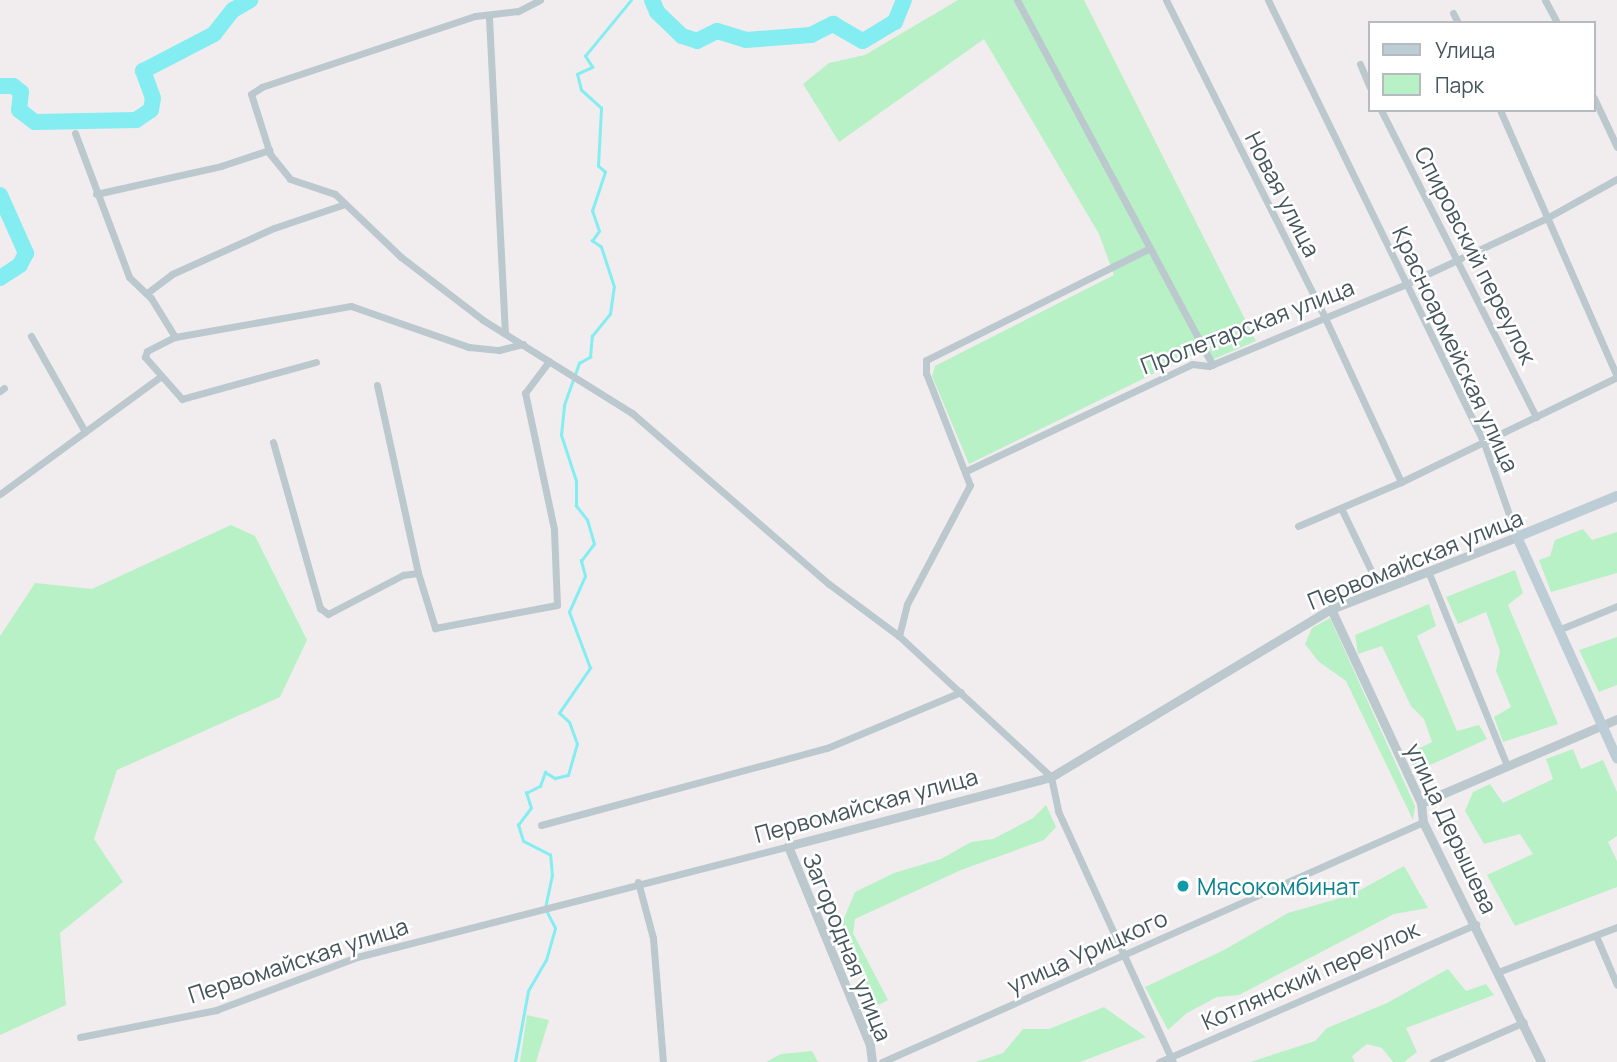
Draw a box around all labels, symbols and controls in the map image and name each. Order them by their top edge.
legend [1368,21,1596,112]
text: Улица [1435,36,1495,64]
text: Парк [1435,71,1484,99]
street label: Новая улица [1240,127,1326,261]
street label: Спировский переулок [1409,142,1543,368]
street label: Красноармейская улица [1387,222,1525,476]
street label: Пролетарская улица [1136,273,1358,379]
street label: Первомайская улица [1303,503,1527,615]
street label: улица Дерышева [1400,738,1504,918]
street label: Первомайская улица [751,762,981,848]
street label: Загородная улица [798,849,898,1045]
place label: Мясокомбинат [1197,872,1360,900]
marker: Мясокомбинат [1175,878,1191,894]
street label: улица Урицкого [1002,903,1172,999]
street label: Первомайская улица [184,911,412,1009]
street label: Котлянский переулок [1197,915,1423,1035]

